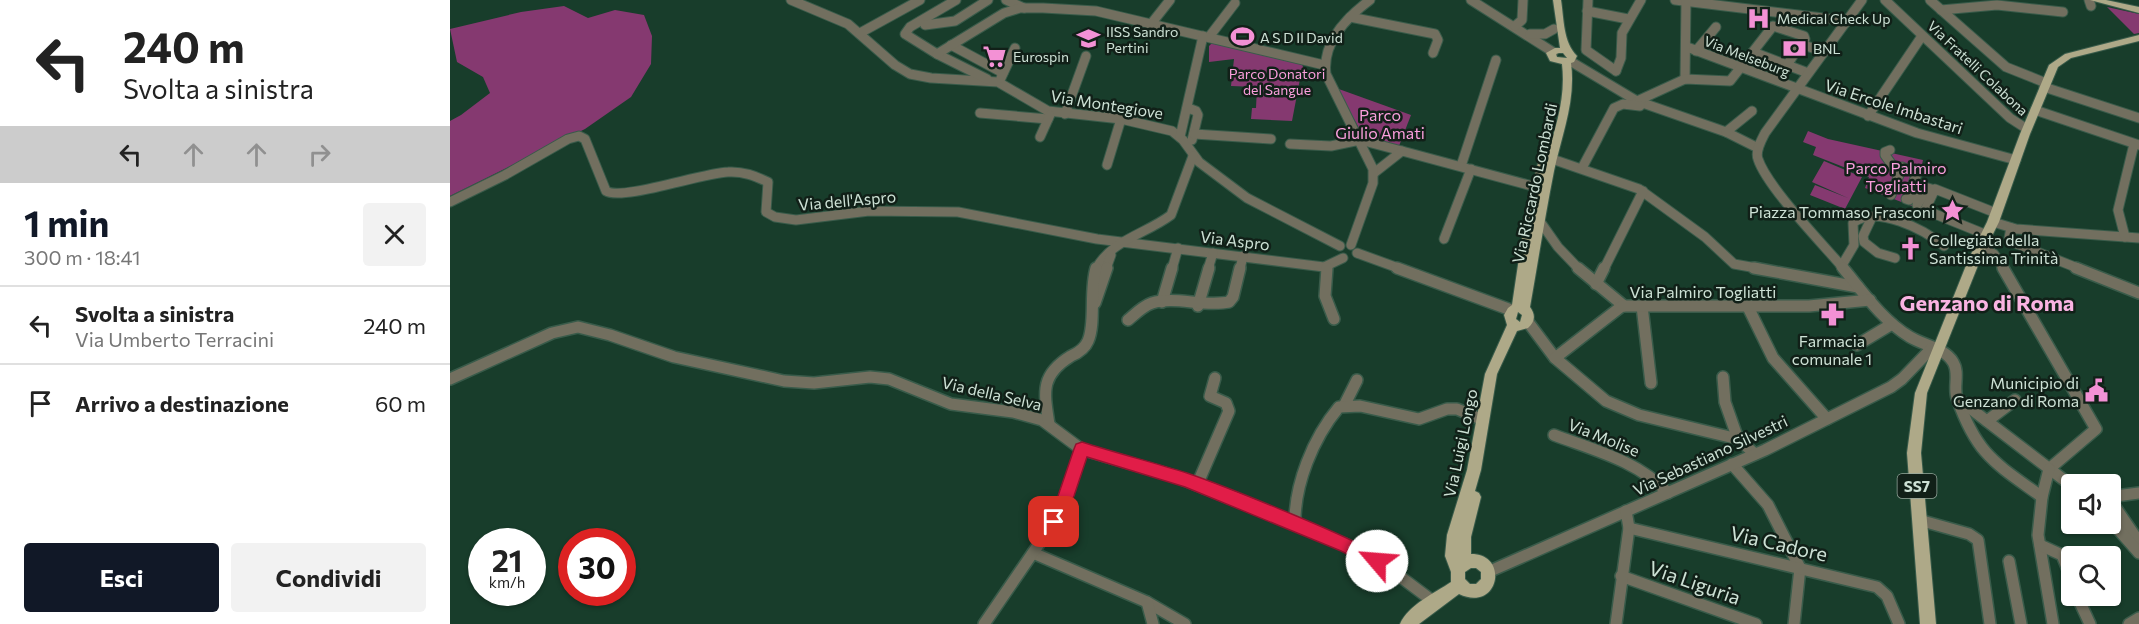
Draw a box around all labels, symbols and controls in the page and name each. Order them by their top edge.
hospital icon: Medical Check Up [1746,5,1772,31]
place label: Medical Check Up [1777,10,1891,27]
street label: Via Fratelli Colabona [1924,17,2032,119]
text: 240 m [123,20,245,72]
place label: IISS Sandro Pertini [1106,23,1178,56]
icon: left [24,24,102,102]
sports icon: A S D Il David [1229,24,1255,50]
school or university icon: IISS Sandro Pertini [1075,26,1101,52]
place label: A S D Il David [1260,29,1343,46]
street label: Via Melseburg [1702,32,1793,80]
bank icon: BNL [1782,35,1808,61]
place label: BNL [1813,40,1841,57]
supermarket icon: Eurospin [982,43,1008,69]
place label: Eurospin [1013,48,1069,65]
park label: Parco Donatori del Sangue [1229,65,1325,98]
text: Svolta a sinistra [123,72,314,105]
street label: Via Ercole Imbastari [1823,75,1965,137]
street label: Via Montegiove [1049,86,1165,122]
street label: Via Riccardo Lombardi [1508,101,1560,265]
park label: Parco Giulio Amati [1335,105,1425,142]
icon: left [114,138,147,171]
icon: ahead [177,138,210,171]
icon: ahead [240,138,273,171]
icon: right [303,138,336,171]
park label: Parco Palmiro Togliatti [1845,158,1947,195]
street label: Via dell'Aspro [797,186,897,214]
place icon: Piazza Tommaso Frasconi [1940,198,1966,224]
text: 1 min [24,200,109,244]
place label: Piazza Tommaso Frasconi [1749,202,1935,221]
button: close [363,203,426,266]
street label: Via Aspro [1199,226,1271,254]
place label: Collegiata della Santissima Trinità [1929,230,2058,267]
church icon: Collegiata della Santissima Trinità [1898,235,1924,261]
text: 300 m · 18:41 [24,245,141,269]
street label: Via Palmiro Togliatti [1630,282,1776,301]
district label: Genzano di Roma [1900,289,2074,316]
text: Svolta a sinistra [75,300,234,327]
pharmacy icon: Farmacia comunale 1 [1819,302,1845,328]
icon: left [24,309,57,342]
text: 240 m [363,312,426,339]
text: Via Umberto Terracini [75,327,274,351]
place label: Farmacia comunale 1 [1792,331,1872,368]
street label: Via della Selva [940,372,1044,414]
place label: Municipio di Genzano di Roma [1953,373,2079,410]
public building icon: Municipio di Genzano di Roma [2084,378,2110,404]
icon: arrive [24,387,57,420]
street label: Via Luigi Longo [1439,387,1481,499]
text: Arrivo a destinazione [75,390,289,417]
text: 60 m [375,390,426,417]
street label: Via Sebastiano Silvestri [1630,411,1790,499]
street label: Via Molise [1566,414,1642,460]
road number: SS7 [1898,474,1936,498]
map controls [2061,474,2121,606]
button: sound [2061,474,2121,534]
pin [1028,496,1079,547]
icon: arrive [1037,505,1070,538]
street label: Via Cadore [1728,520,1830,566]
speed limit sign: 30 [558,528,636,606]
position arrow [1345,529,1409,593]
text: 21 [492,541,522,578]
button: Esci [24,543,219,612]
button: Condividi [231,543,426,612]
button: search [2061,546,2121,606]
street label: Via Liguria [1646,555,1744,609]
text: km/h [489,573,525,591]

